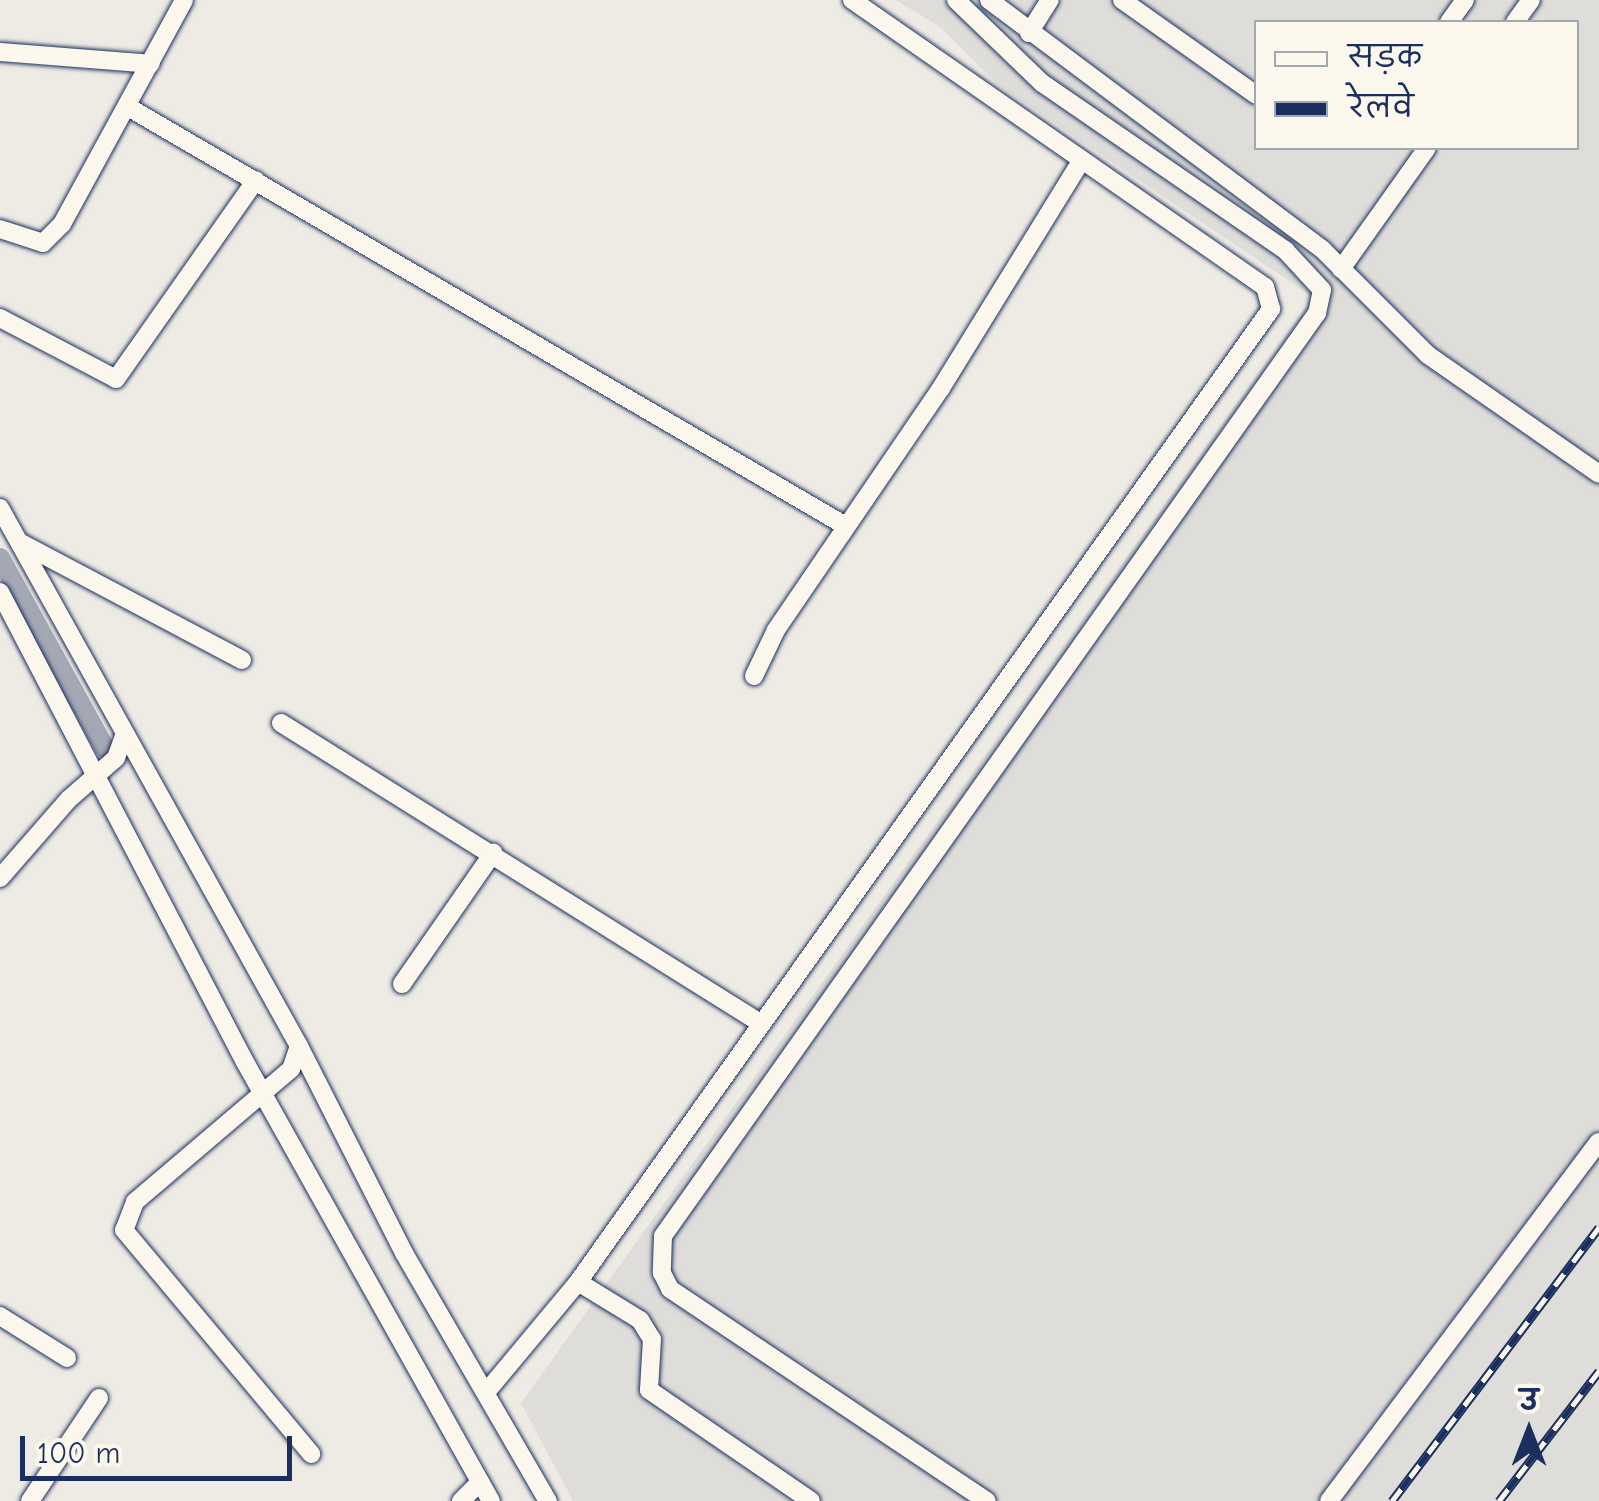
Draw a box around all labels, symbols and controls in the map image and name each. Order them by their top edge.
legend [1254,20,1579,150]
text: सड़क [1348,40,1422,75]
text: रेलवे [1348,90,1414,125]
north arrow [1479,1381,1579,1481]
text: उ [1520,1385,1538,1417]
scale bar [25,1416,298,1478]
text: 100 m [37,1436,120,1471]

